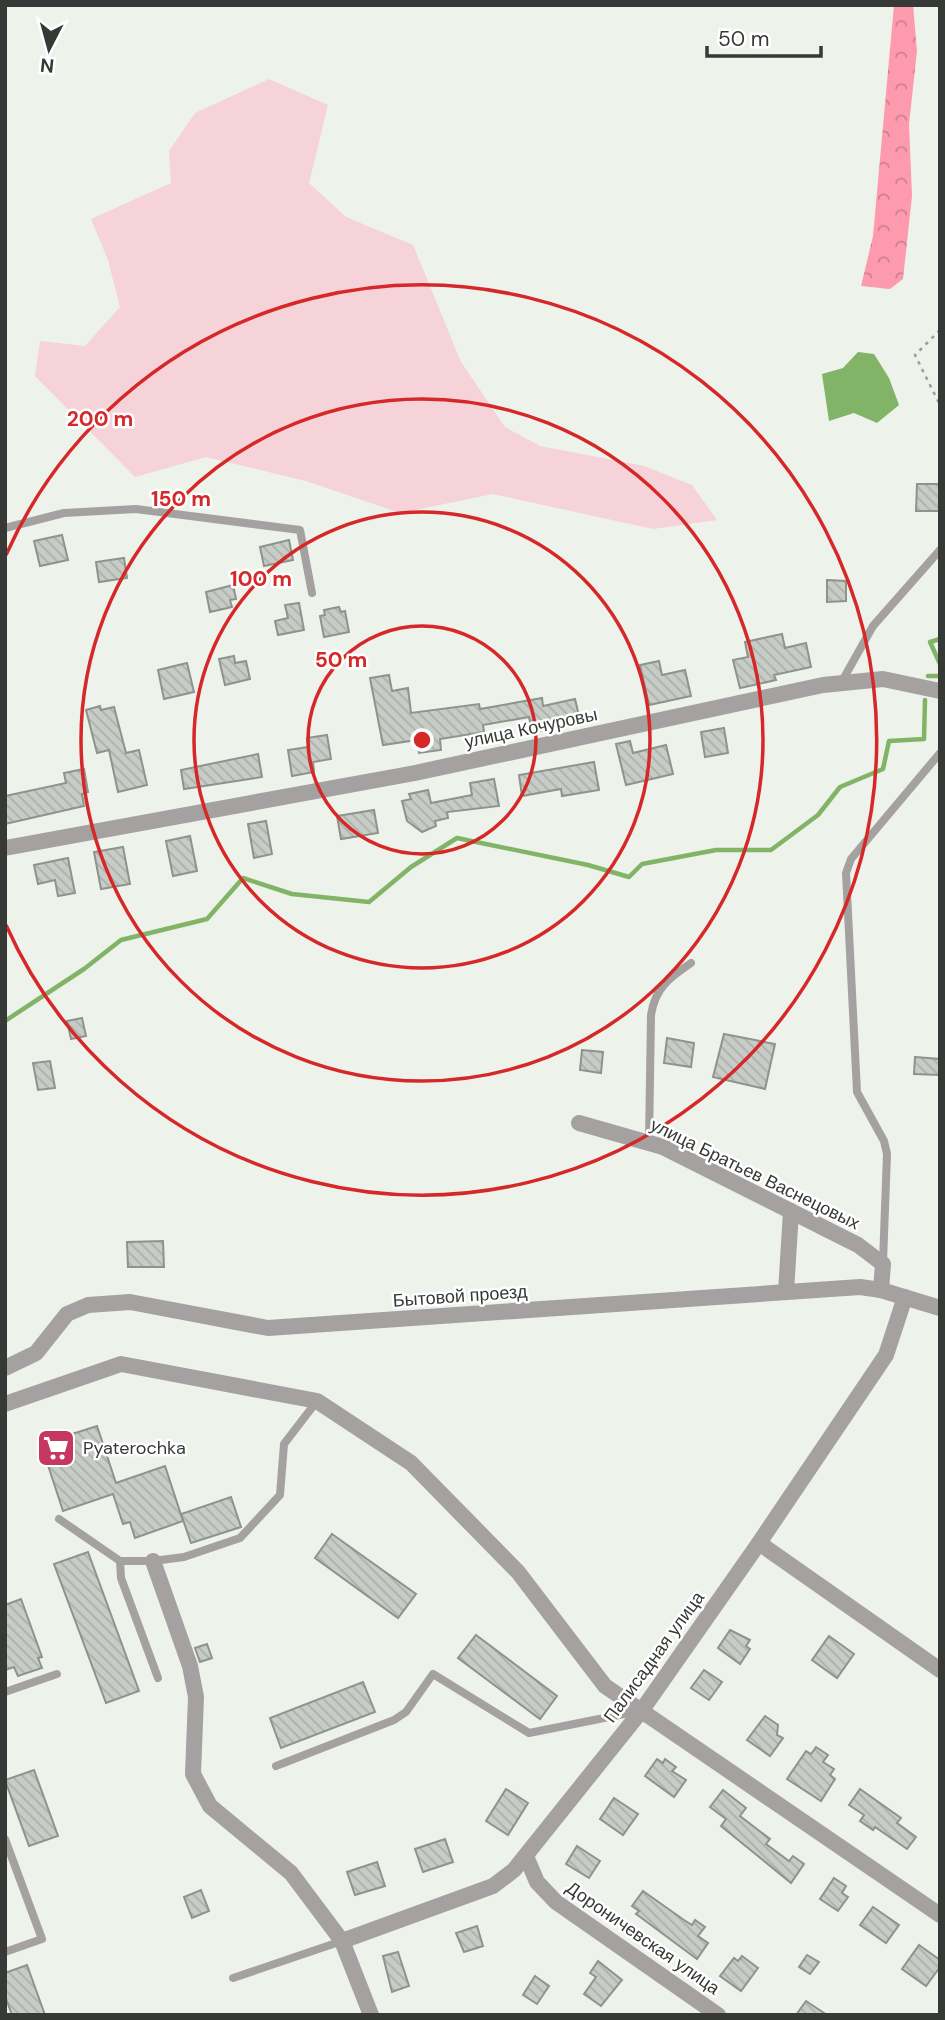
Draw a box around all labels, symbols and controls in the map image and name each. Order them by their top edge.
north arrow [14,14,84,84]
scale bar [707,14,821,58]
text: 50 m [718,25,769,53]
text: N [39,52,55,79]
text: 200 m [67,405,133,433]
text: 150 m [151,485,211,513]
text: 100 m [230,565,292,593]
text: 50 m [315,646,367,674]
street label: улица Кочуровы [462,702,600,754]
centre of rings [410,728,434,752]
street label: улица Братьев Васнецовых [646,1113,864,1235]
street label: Бытовой проезд [392,1279,529,1313]
supermarket icon: Pyaterochka [35,1427,77,1469]
place label: Pyaterochka [83,1436,186,1460]
street label: Палисадная улица [598,1586,710,1728]
street label: Дороничевская улица [561,1876,725,2001]

